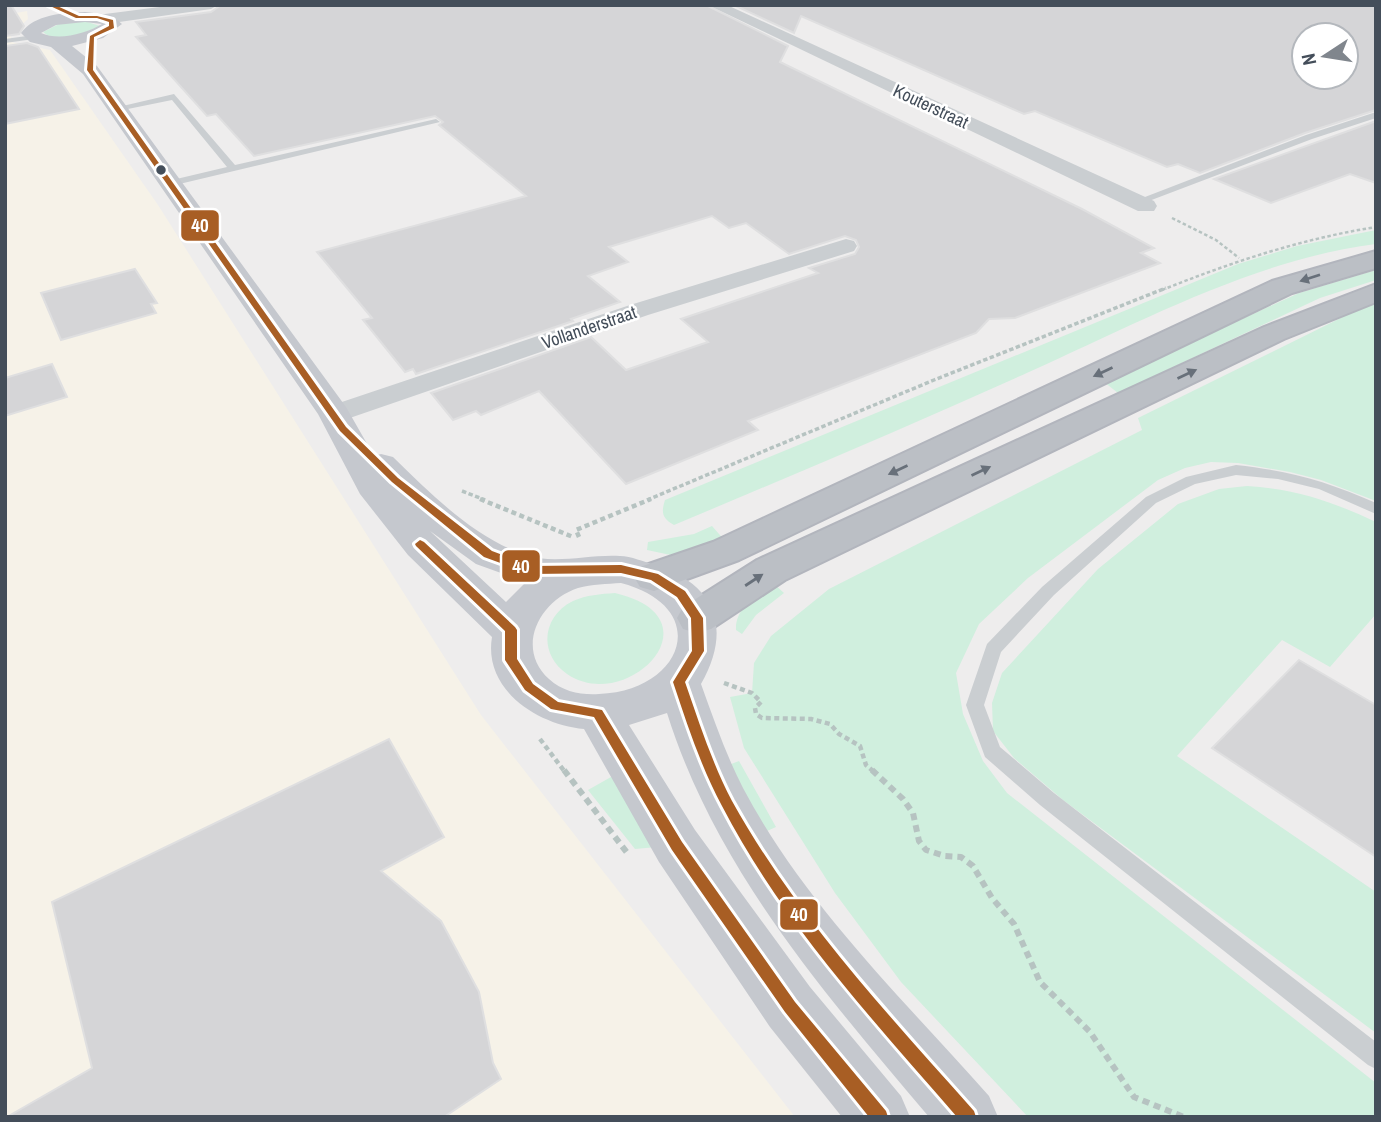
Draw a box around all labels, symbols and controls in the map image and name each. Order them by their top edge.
north arrow [1290,21,1360,91]
text: N [1294,51,1322,68]
street label: Kouterstraat [889,78,973,134]
unlabelled marker [154,163,168,177]
line badge: 40 [180,209,220,242]
text: 40 [191,212,209,238]
one-way arrow [1299,273,1320,284]
street label: Vollanderstraat [538,299,640,355]
one-way arrow [1093,366,1113,378]
one-way arrow [1176,368,1197,379]
one-way arrow [888,464,908,475]
one-way arrow [971,465,991,476]
line badge: 40 [501,549,541,583]
text: 40 [512,553,530,579]
one-way arrow [744,574,764,587]
line badge: 40 [779,898,819,931]
text: 40 [790,901,808,927]

